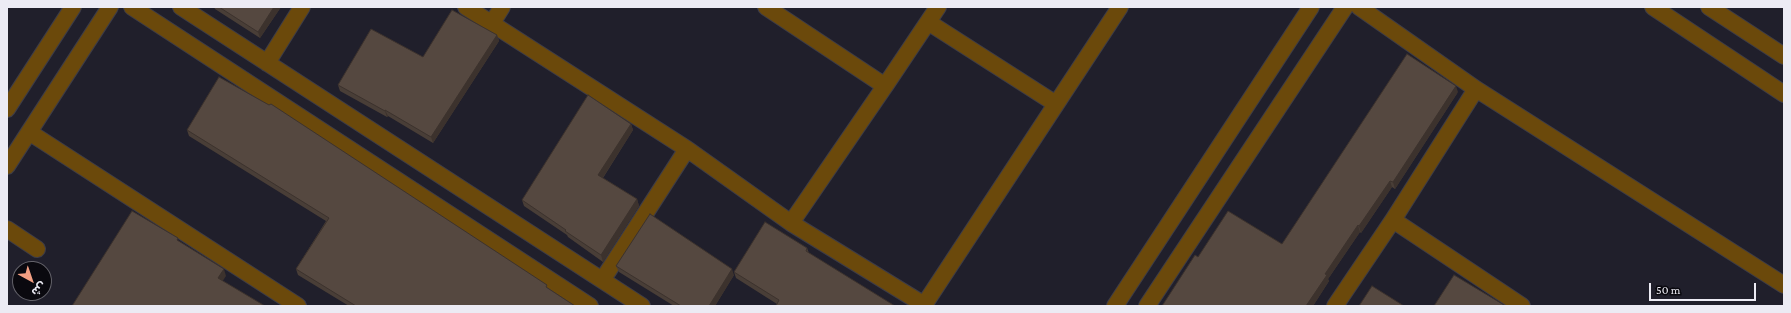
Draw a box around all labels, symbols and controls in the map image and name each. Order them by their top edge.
north arrow [12,261,52,301]
scale bar [1651,275,1758,301]
text: ش [29,280,49,299]
text: 50 m [1656,283,1680,297]

